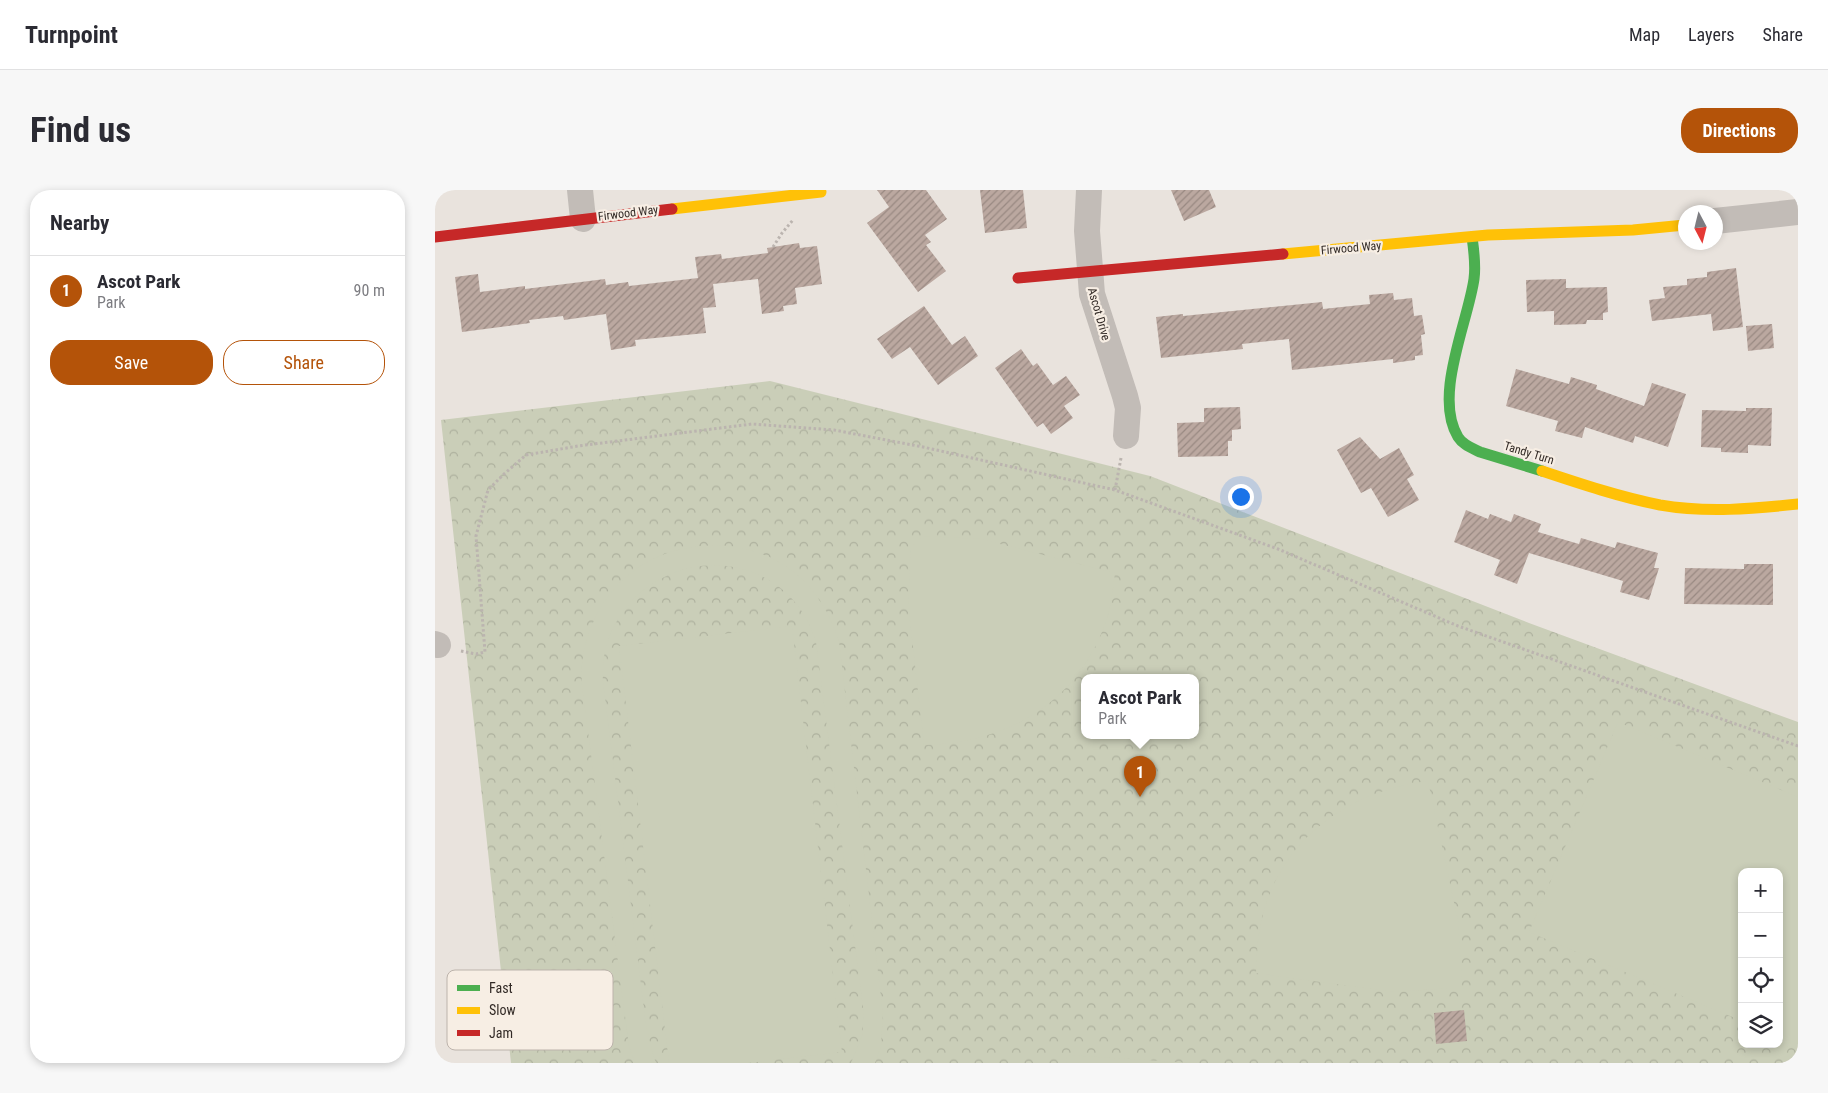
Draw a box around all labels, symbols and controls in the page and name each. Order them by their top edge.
text: Turnpoint [25,21,118,49]
text: Map [1629,24,1660,45]
text: Layers [1688,24,1735,45]
text: Share [1763,24,1803,45]
button: Directions [1681,108,1798,153]
text: Find us [30,110,131,151]
street label: Firwood Way [597,202,659,224]
north arrow [1678,205,1723,250]
text: Nearby [50,211,109,235]
street label: Firwood Way [1320,238,1382,258]
text: Ascot Park [97,270,180,293]
text: 1 [62,281,70,300]
text: 90 m [353,281,385,300]
street label: Ascot Drive [1085,286,1113,342]
text: Park [97,293,126,312]
button: Save [50,340,213,385]
button: Share [223,340,385,385]
street label: Tandy Turn [1502,439,1556,467]
your location [1228,484,1254,510]
popup [1081,674,1199,739]
text: Ascot Park [1098,686,1182,709]
text: Park [1098,709,1127,728]
pin: 1 [1124,756,1156,797]
map controls [1738,868,1783,1048]
button: + [1738,868,1783,913]
button: − [1738,913,1783,958]
button: locate [1738,958,1783,1003]
legend [447,970,613,1050]
text: Fast [489,980,513,996]
text: Slow [489,1002,516,1018]
button: layers [1738,1003,1783,1048]
text: Jam [489,1025,513,1041]

